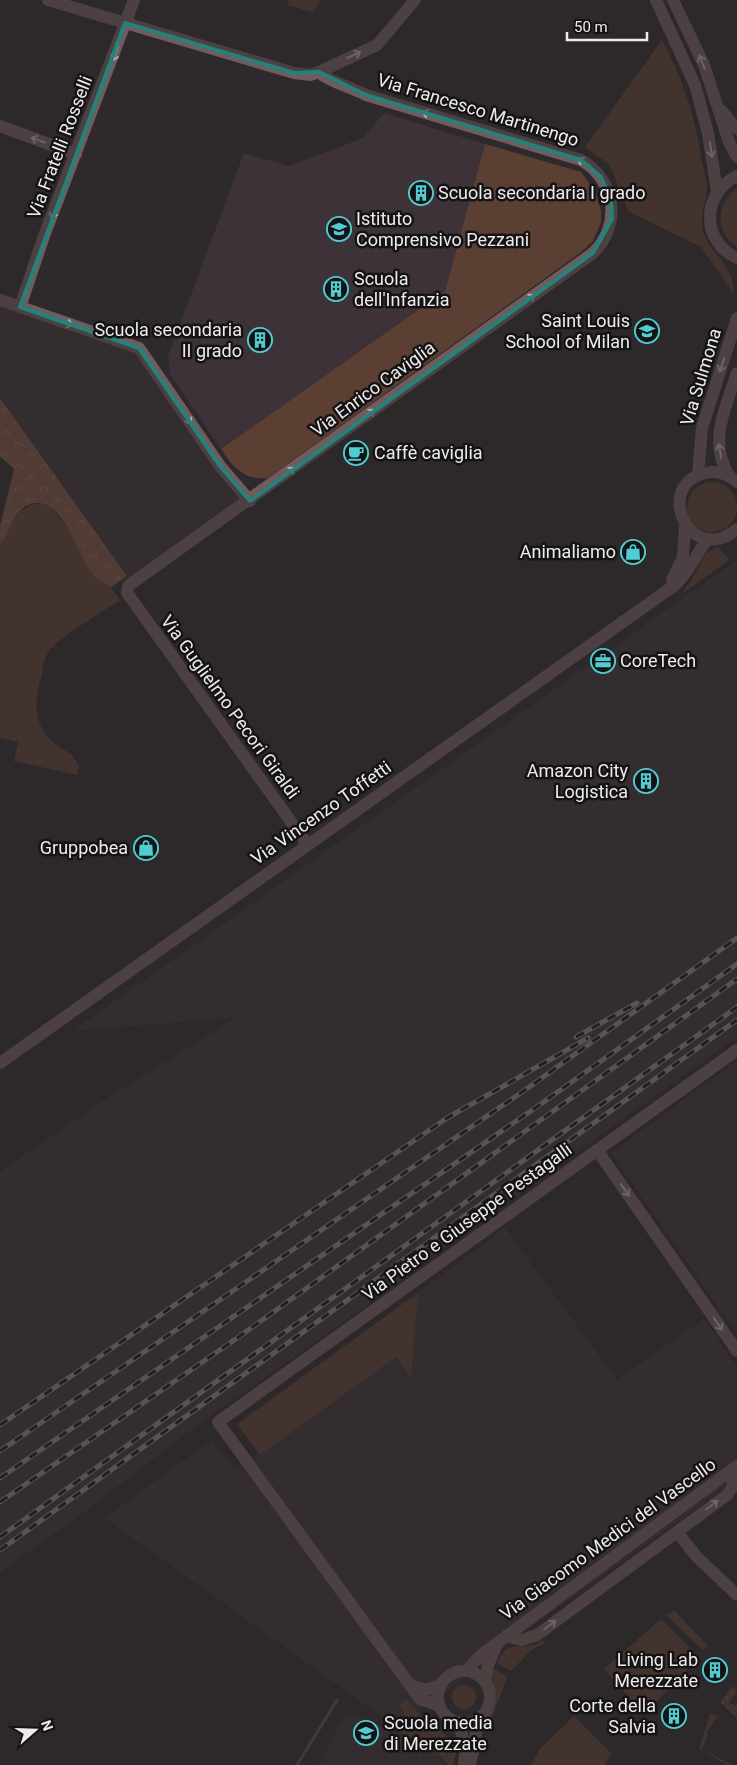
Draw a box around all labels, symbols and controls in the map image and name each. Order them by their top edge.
scale bar [567,10,647,42]
text: 50 m [574,18,608,36]
one-way arrow [110,45,119,61]
one-way arrow [346,50,361,60]
one-way arrow [697,54,706,69]
street label: Via Francesco Martinengo [375,69,582,150]
street label: Via Fratelli Rosselli [23,73,96,221]
one-way arrow [421,108,437,118]
one-way arrow [31,135,46,144]
one-way arrow [706,141,716,157]
one-way arrow [577,156,591,166]
building icon: Scuola secondaria I grado [408,180,434,206]
place label: Scuola secondaria I grado [438,182,646,203]
one-way arrow [49,204,58,219]
place label: Istituto Comprensivo Pezzani [356,208,529,250]
school or university icon: Istituto Comprensivo Pezzani [326,216,352,242]
place label: Scuola dell'Infanzia [354,268,450,310]
building icon: Scuola dell'Infanzia [323,276,349,302]
one-way arrow [522,293,535,304]
place label: Saint Louis School of Milan [505,310,630,352]
school or university icon: Saint Louis School of Milan [634,318,660,344]
one-way arrow [58,319,74,328]
place label: Scuola secondaria II grado [94,319,242,361]
street label: Via Sulmona [676,326,725,428]
building icon: Scuola secondaria II grado [247,327,273,353]
street label: Via Enrico Caviglia [307,337,439,441]
one-way arrow [717,356,727,372]
one-way arrow [362,408,375,419]
one-way arrow [182,411,192,425]
cafe icon: Caffè caviglia [343,440,369,466]
place label: Caffè caviglia [374,442,483,463]
one-way arrow [714,443,724,459]
one-way arrow [282,467,296,477]
shop icon: Animaliamo [620,539,646,565]
place label: Animaliamo [520,541,616,562]
street label: Via Guglielmo Pecori Giraldi [157,611,304,803]
office icon: CoreTech [590,648,616,674]
place label: CoreTech [620,650,696,671]
street label: Via Vincenzo Toffetti [247,756,395,869]
place label: Amazon City Logistica [527,760,628,802]
building icon: Amazon City Logistica [633,768,659,794]
shop icon: Gruppobea [133,835,159,861]
place label: Gruppobea [40,837,128,858]
street label: Via Pietro e Giuseppe Pestagalli [358,1138,576,1305]
one-way arrow [620,1183,630,1197]
one-way arrow [713,1317,723,1331]
street label: Via Giacomo Medici del Vascello [496,1453,720,1624]
one-way arrow [705,1500,718,1511]
one-way arrow [543,1620,556,1631]
place label: Living Lab Merezzate [614,1649,698,1691]
building icon: Living Lab Merezzate [702,1657,728,1683]
place label: Corte della Salvia [569,1695,656,1737]
building icon: Corte della Salvia [661,1703,687,1729]
north arrow [10,1705,60,1755]
place label: Scuola media di Merezzate [384,1712,493,1754]
text: N [38,1718,56,1733]
school or university icon: Scuola media di Merezzate [353,1720,379,1746]

